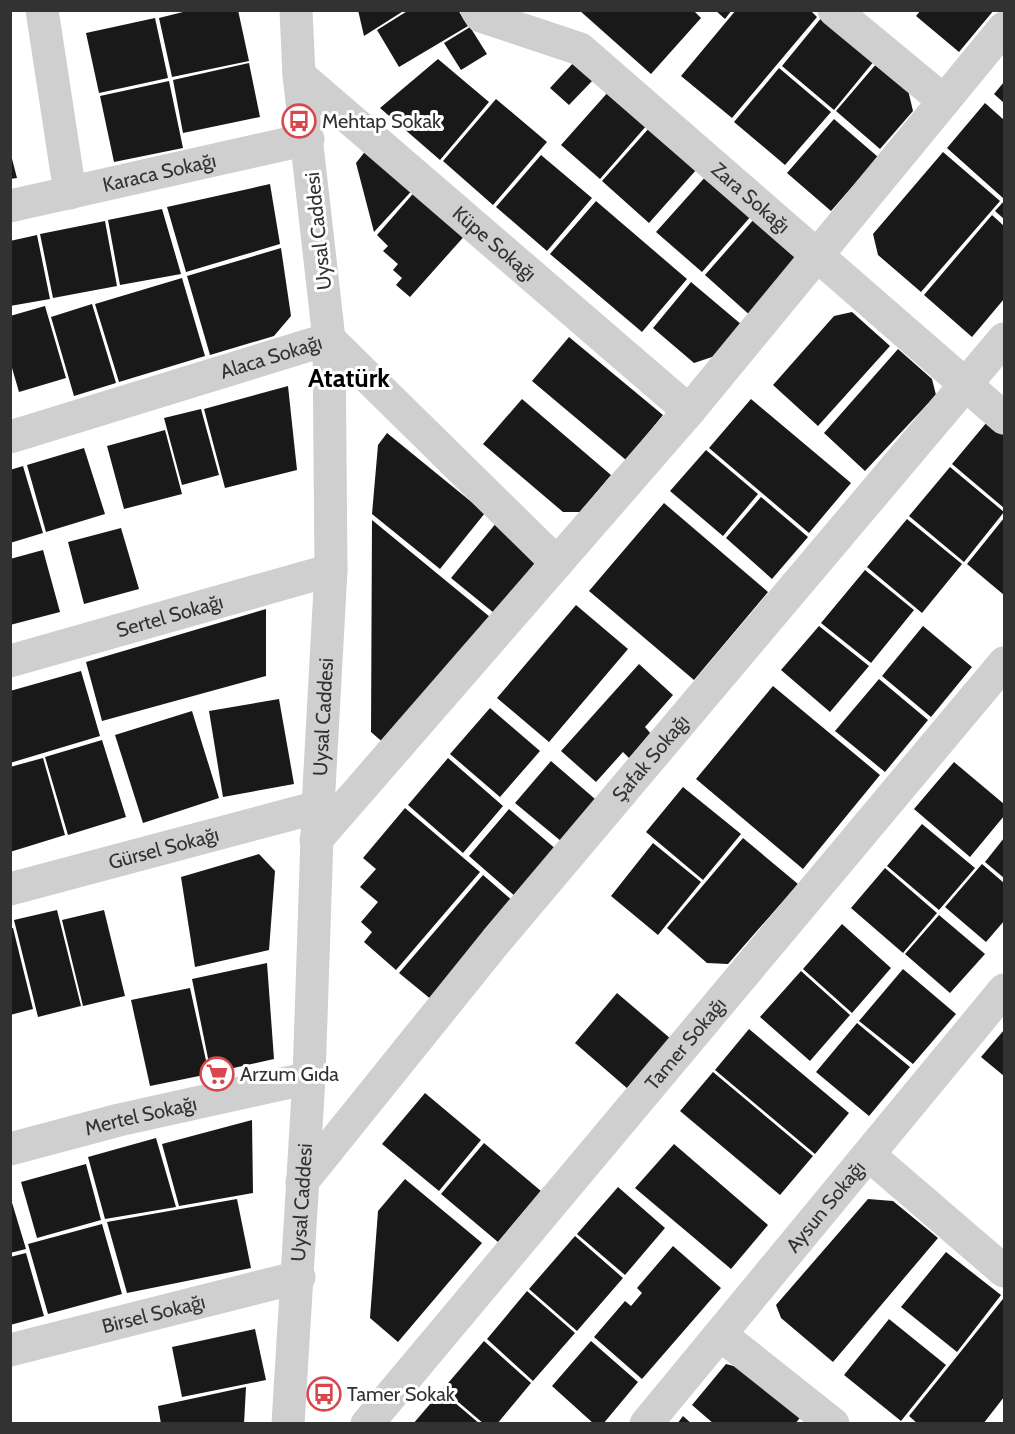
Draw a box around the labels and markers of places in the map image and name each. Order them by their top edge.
bus stop icon: Mehtap Sokak [281,103,317,139]
place label: Mehtap Sokak [322,109,441,133]
supermarket icon: Arzum Gıda [199,1056,235,1092]
place label: Arzum Gıda [240,1062,339,1086]
bus stop icon: Tamer Sokak [306,1376,342,1412]
place label: Tamer Sokak [347,1382,455,1406]

